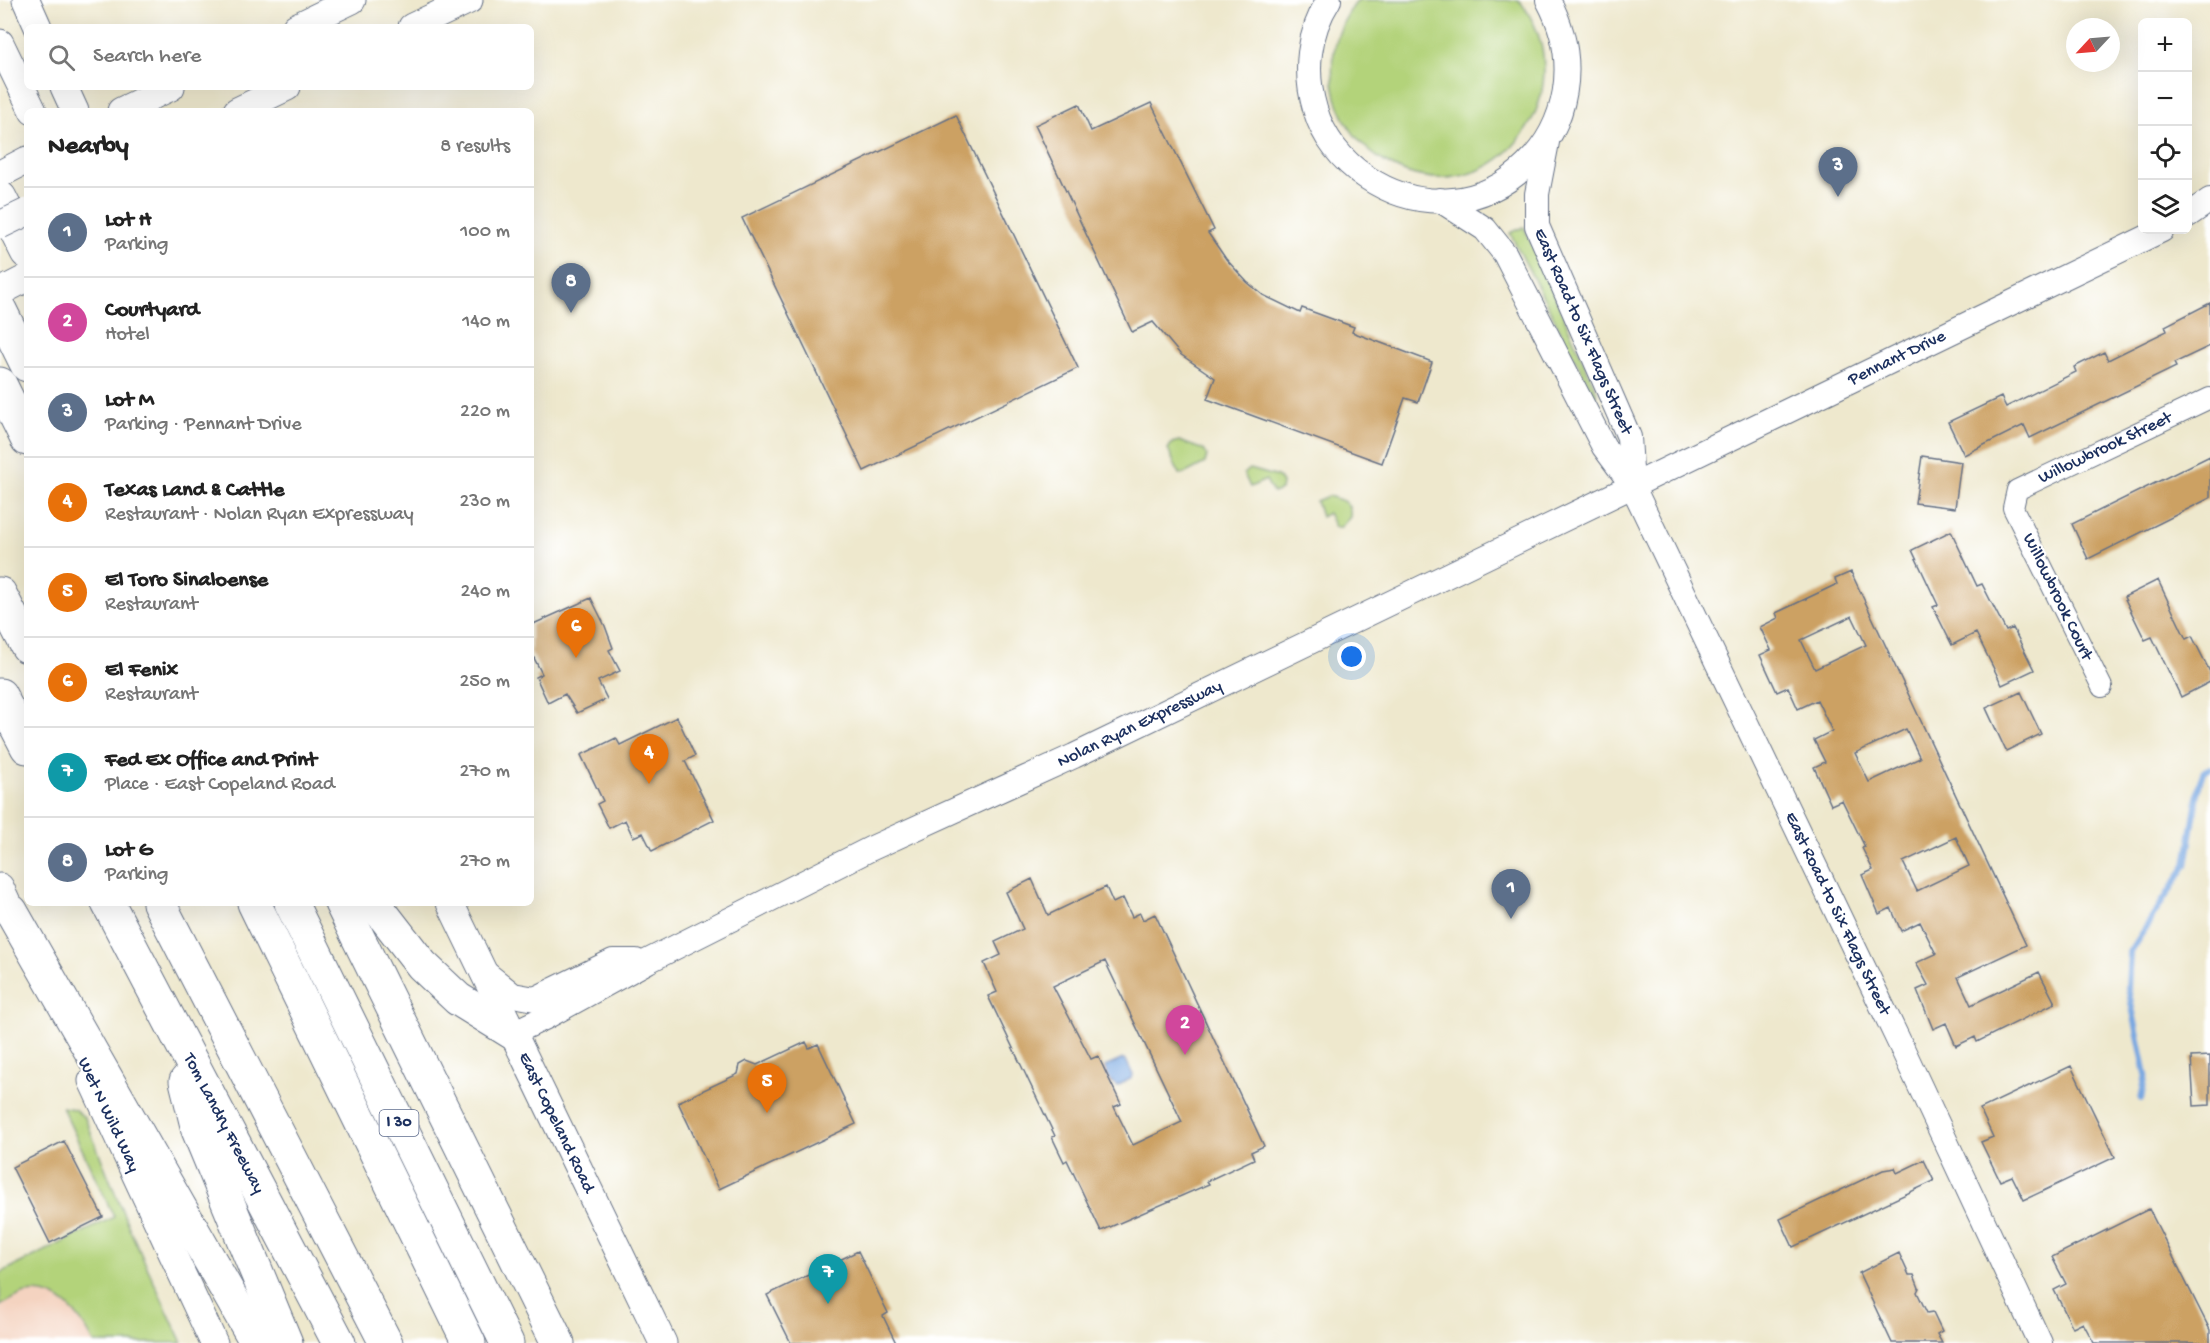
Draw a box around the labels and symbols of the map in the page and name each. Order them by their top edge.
north arrow [2066,18,2120,72]
pin: 3 [1818,148,1858,197]
street label: East Road to Six Flags Street [1529,225,1638,439]
pin: 8 [552,264,590,313]
street label: Pennant Drive [1844,325,1950,391]
street label: Willowbrook Street [2035,407,2177,489]
street label: Willowbrook Court [2017,530,2098,665]
pin: 6 [556,608,596,658]
your location [1337,642,1366,671]
street label: Nolan Ryan Expressway [1054,675,1226,773]
pin: 4 [630,734,668,784]
street label: East Road to Six Flags Street [1780,809,1896,1020]
pin: 1 [1492,870,1530,919]
pin: 2 [1166,1006,1204,1055]
street label: Tom Landry Freeway [178,1049,269,1197]
street label: East Copeland Road [513,1049,600,1198]
street label: Wet N Wild Way [72,1054,144,1176]
pin: 5 [748,1064,786,1113]
road number: I 30 [380,1110,418,1136]
pin: 7 [808,1254,848,1304]

